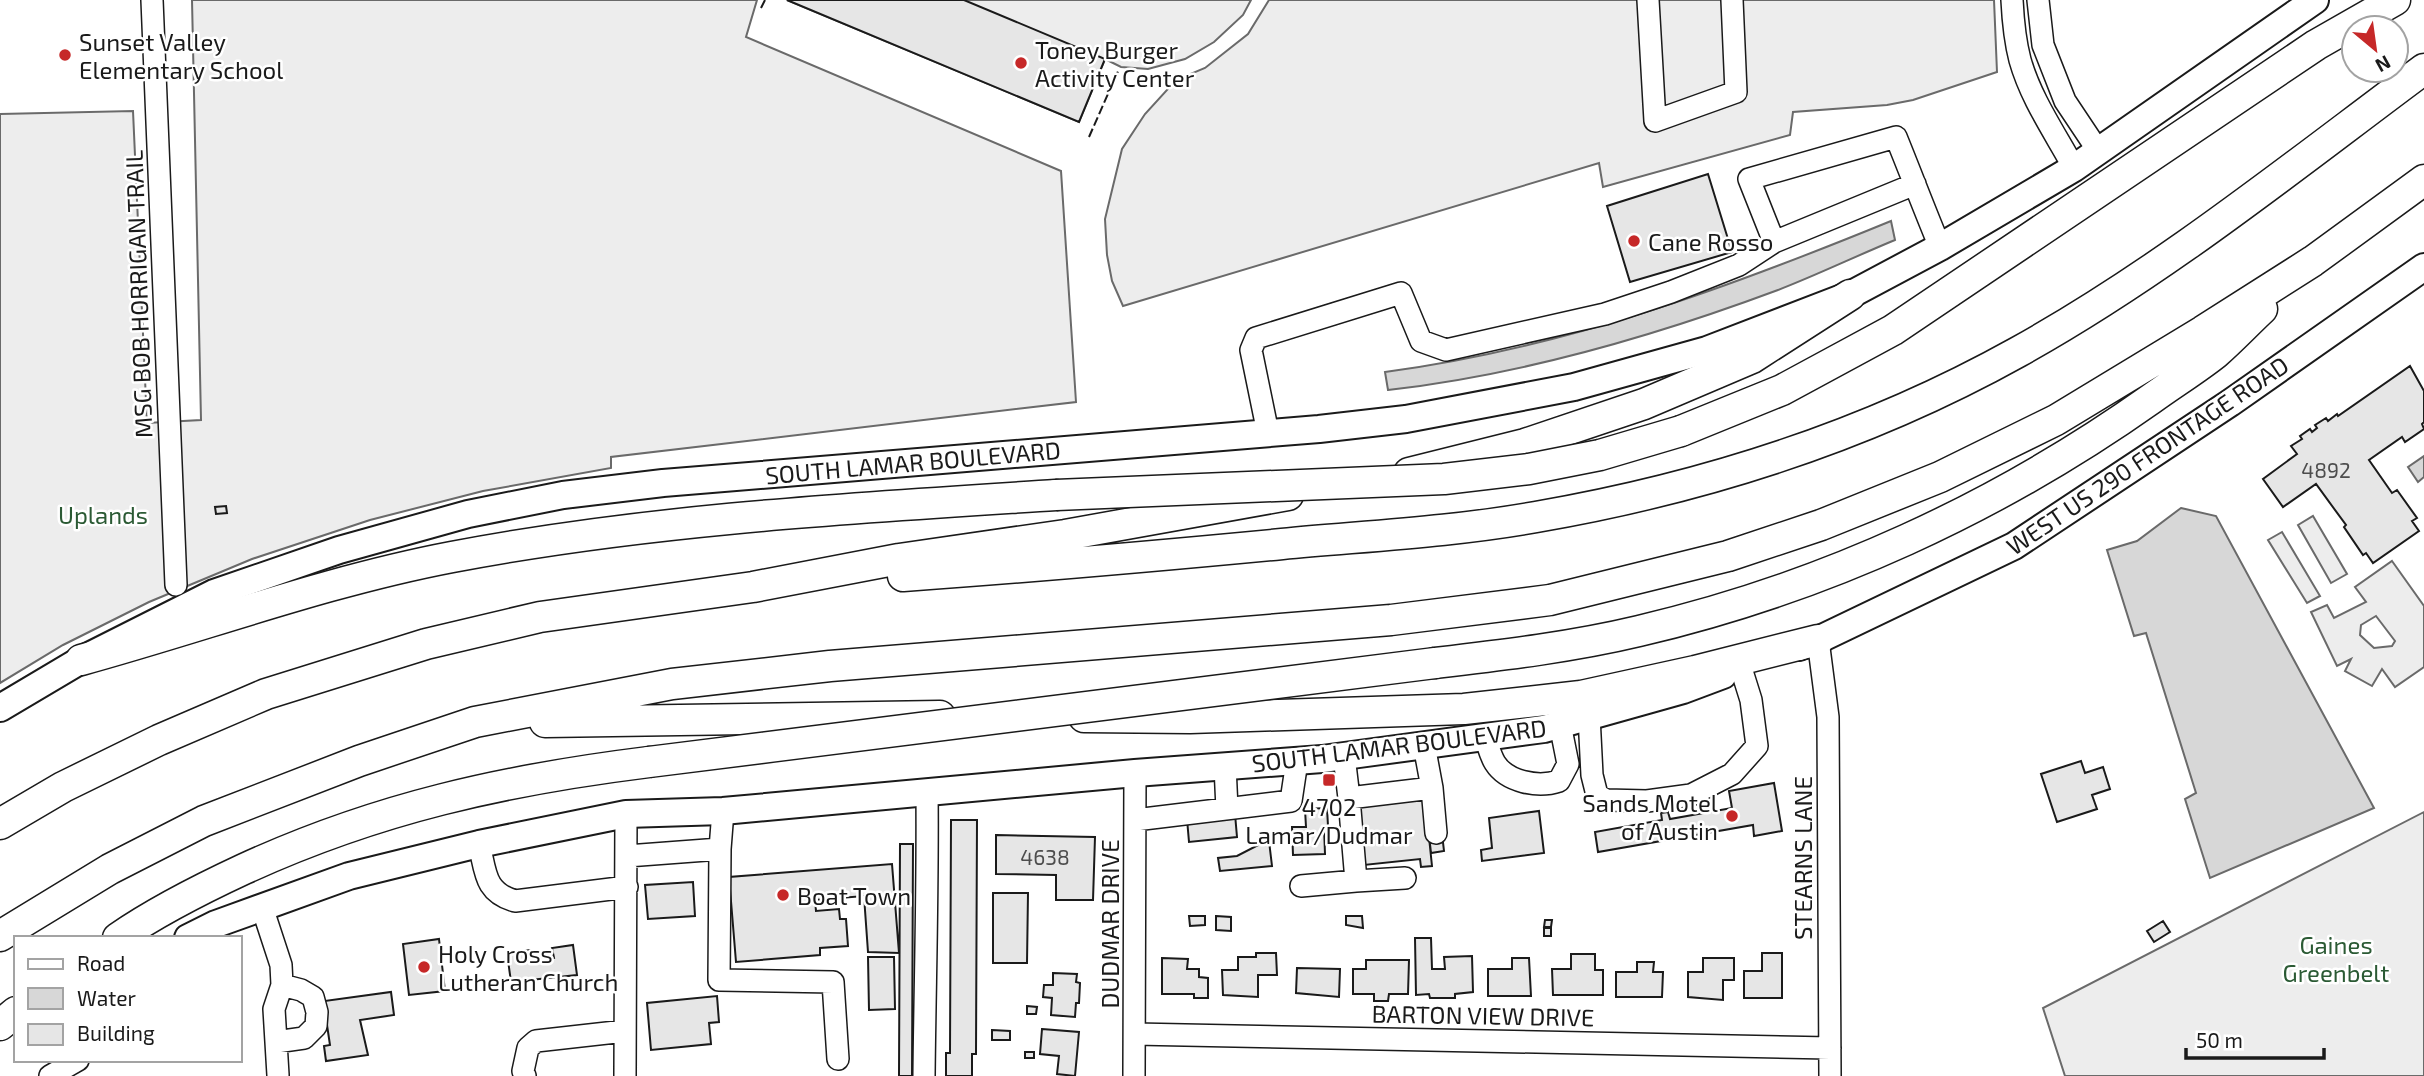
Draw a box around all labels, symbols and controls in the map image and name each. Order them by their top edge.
north arrow [2340,14,2410,84]
place label: Sunset Valley Elementary School [79,27,283,84]
place label: Toney Burger Activity Center [1035,35,1195,92]
marker: Sunset Valley Elementary School [57,47,73,63]
text: N [2372,51,2395,78]
marker: Toney Burger Activity Center [1013,55,1029,71]
street label: MSG BOB HORRIGAN TRAIL [118,150,158,438]
place label: Cane Rosso [1648,227,1773,256]
marker: Cane Rosso [1626,233,1642,249]
street label: WEST US 290 FRONTAGE ROAD [2001,350,2293,560]
street label: SOUTH LAMAR BOULEVARD [764,435,1062,489]
house number: 4892 [2301,457,2351,482]
park label: Uplands [58,500,148,529]
street label: SOUTH LAMAR BOULEVARD [1250,713,1548,777]
marker: 4702 Lamar/Dudmar [1321,772,1337,788]
street label: STEARNS LANE [1788,776,1817,940]
place label: Sands Motel of Austin [1582,788,1718,845]
place label: 4702 Lamar/Dudmar [1245,792,1413,849]
marker: Sands Motel of Austin [1724,808,1740,824]
street label: DUDMAR DRIVE [1095,839,1124,1009]
house number: 4638 [1020,844,1070,869]
place label: Boat Town [797,881,911,910]
marker: Boat Town [775,887,791,903]
park label: Gaines Greenbelt [2283,930,2389,987]
legend [14,936,242,1062]
place label: Holy Cross Lutheran Church [438,939,618,996]
text: Road [77,950,125,975]
marker: Holy Cross Lutheran Church [416,959,432,975]
text: Water [77,985,136,1010]
street label: BARTON VIEW DRIVE [1371,999,1595,1031]
scale bar [2186,1016,2324,1060]
text: Building [77,1020,155,1045]
text: 50 m [2196,1027,2243,1052]

